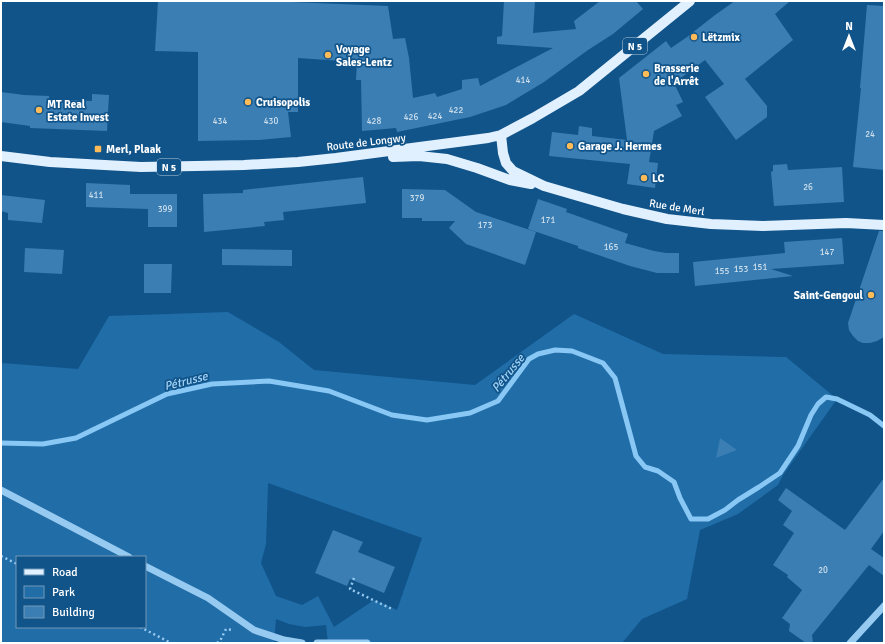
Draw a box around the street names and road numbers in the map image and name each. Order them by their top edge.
road number: N 5 [623,38,647,54]
street label: Route de Longwy [326,131,407,154]
road number: N 5 [157,159,181,175]
street label: Rue de Merl [648,197,705,218]

